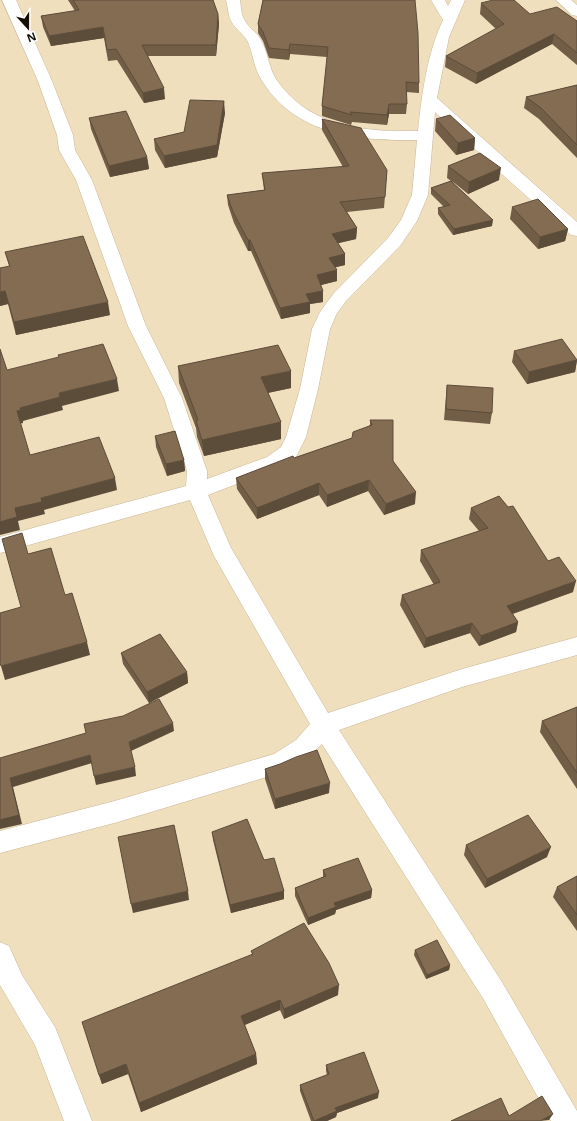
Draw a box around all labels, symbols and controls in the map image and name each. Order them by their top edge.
north arrow [8,8,48,48]
text: N [25,29,39,46]

